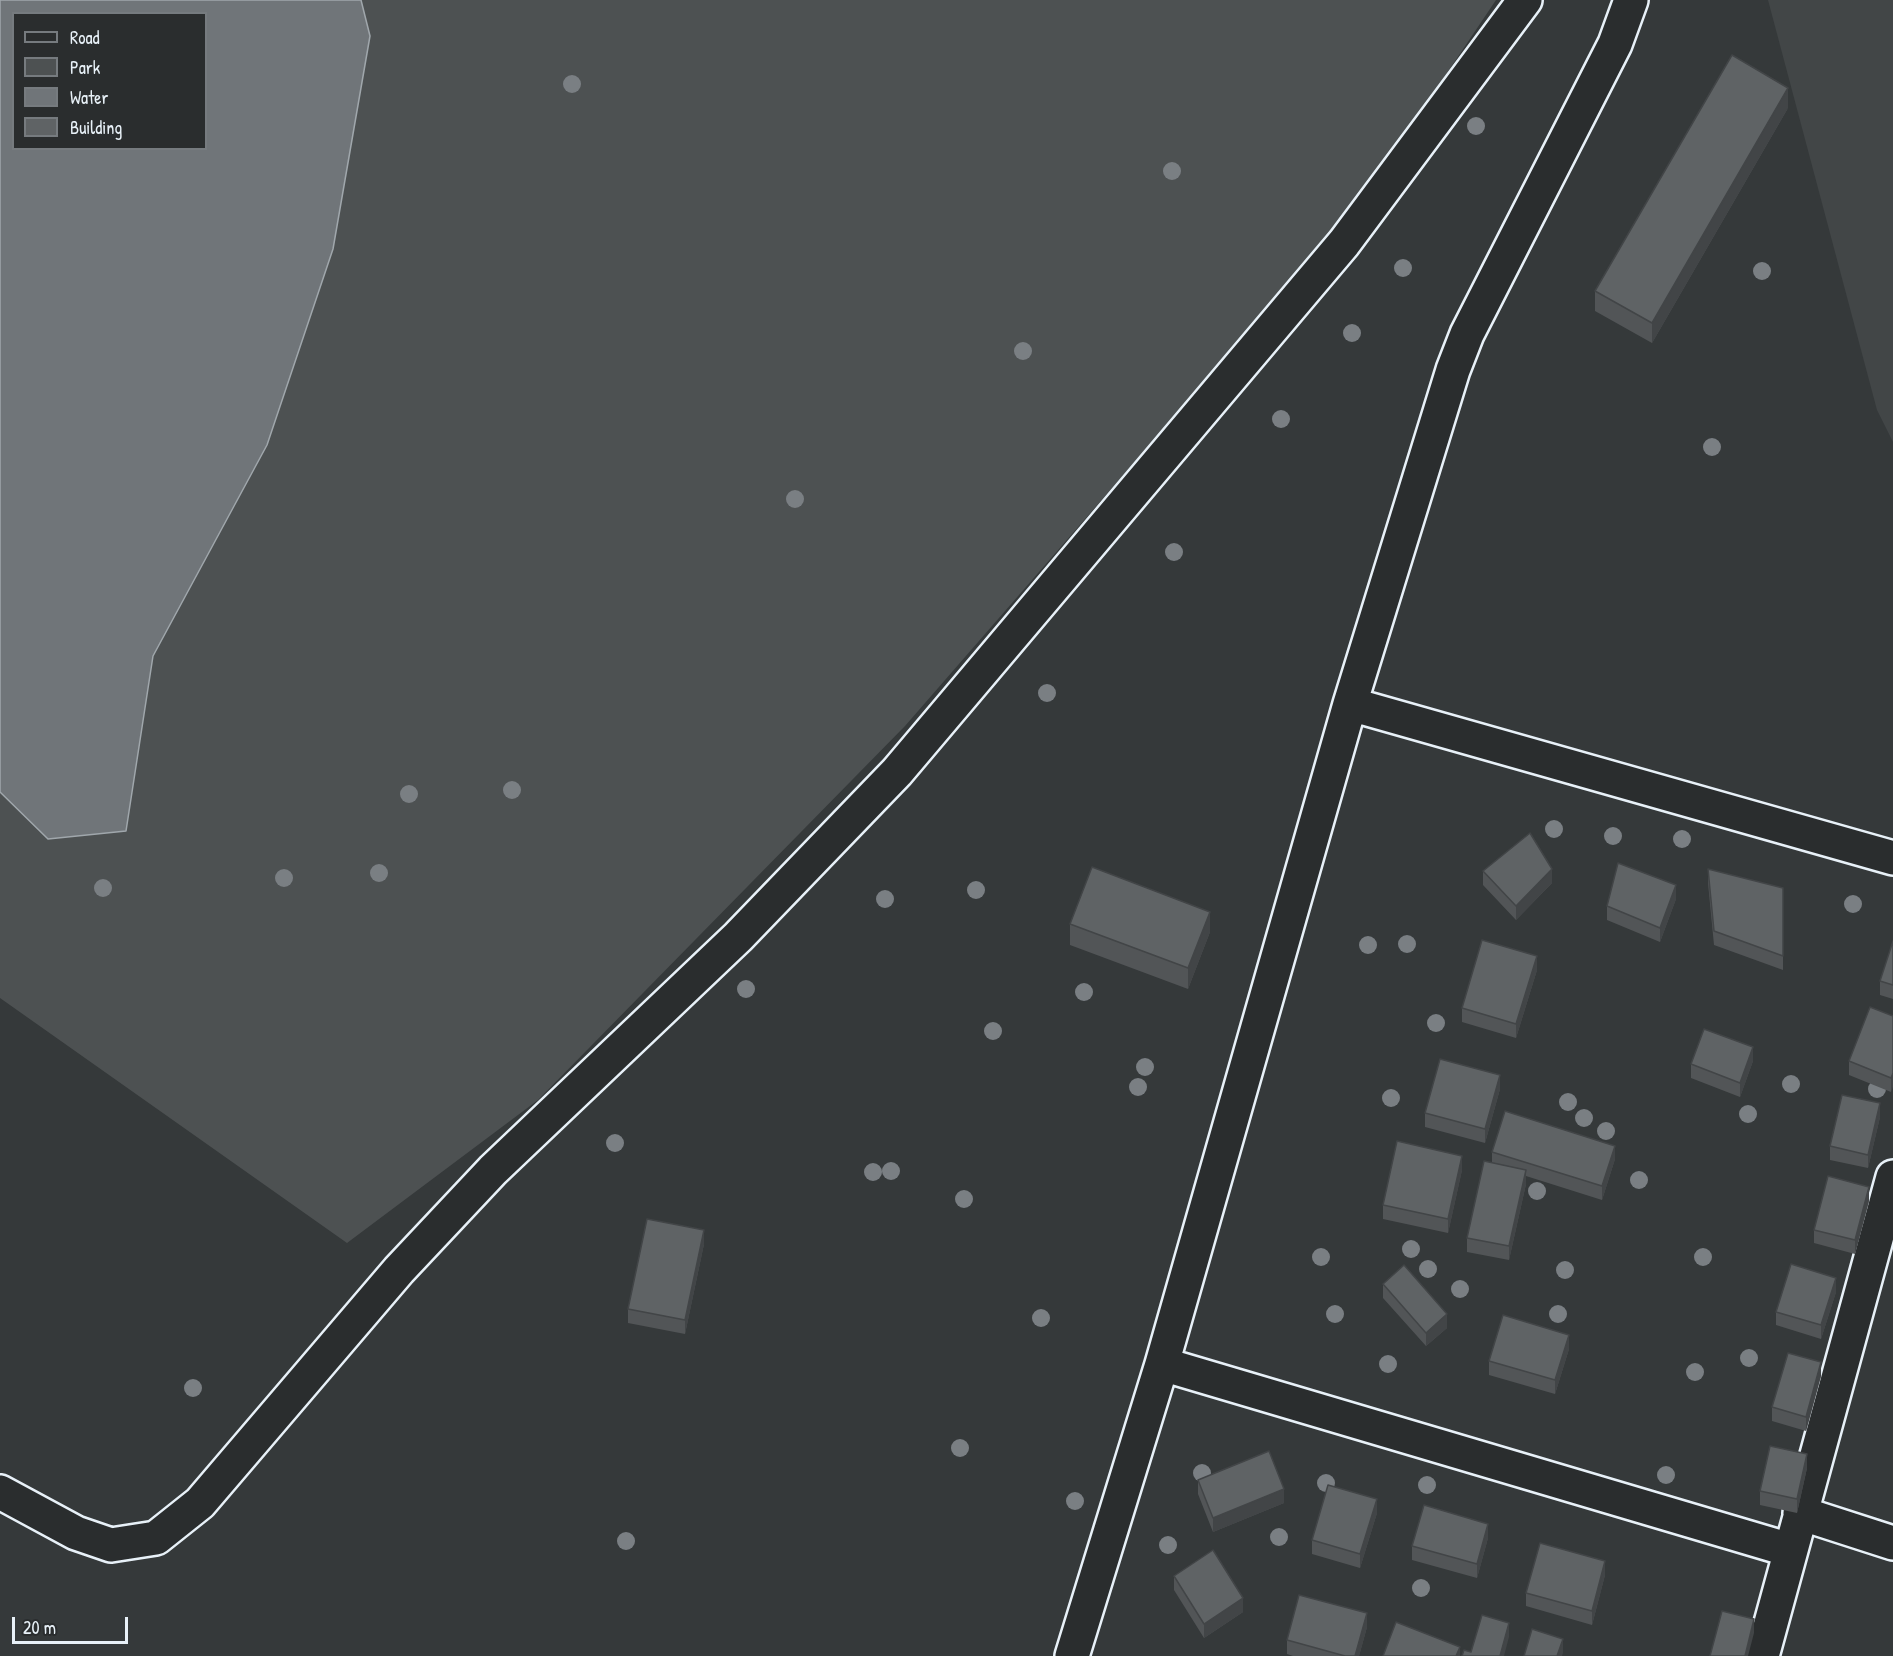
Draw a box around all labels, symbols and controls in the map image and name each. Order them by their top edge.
legend [12,12,207,150]
text: Road [70,25,100,50]
text: Park [70,55,100,80]
text: Water [70,85,108,110]
text: Building [70,115,122,140]
scale bar [15,1605,130,1643]
text: 20 m [23,1615,56,1640]

